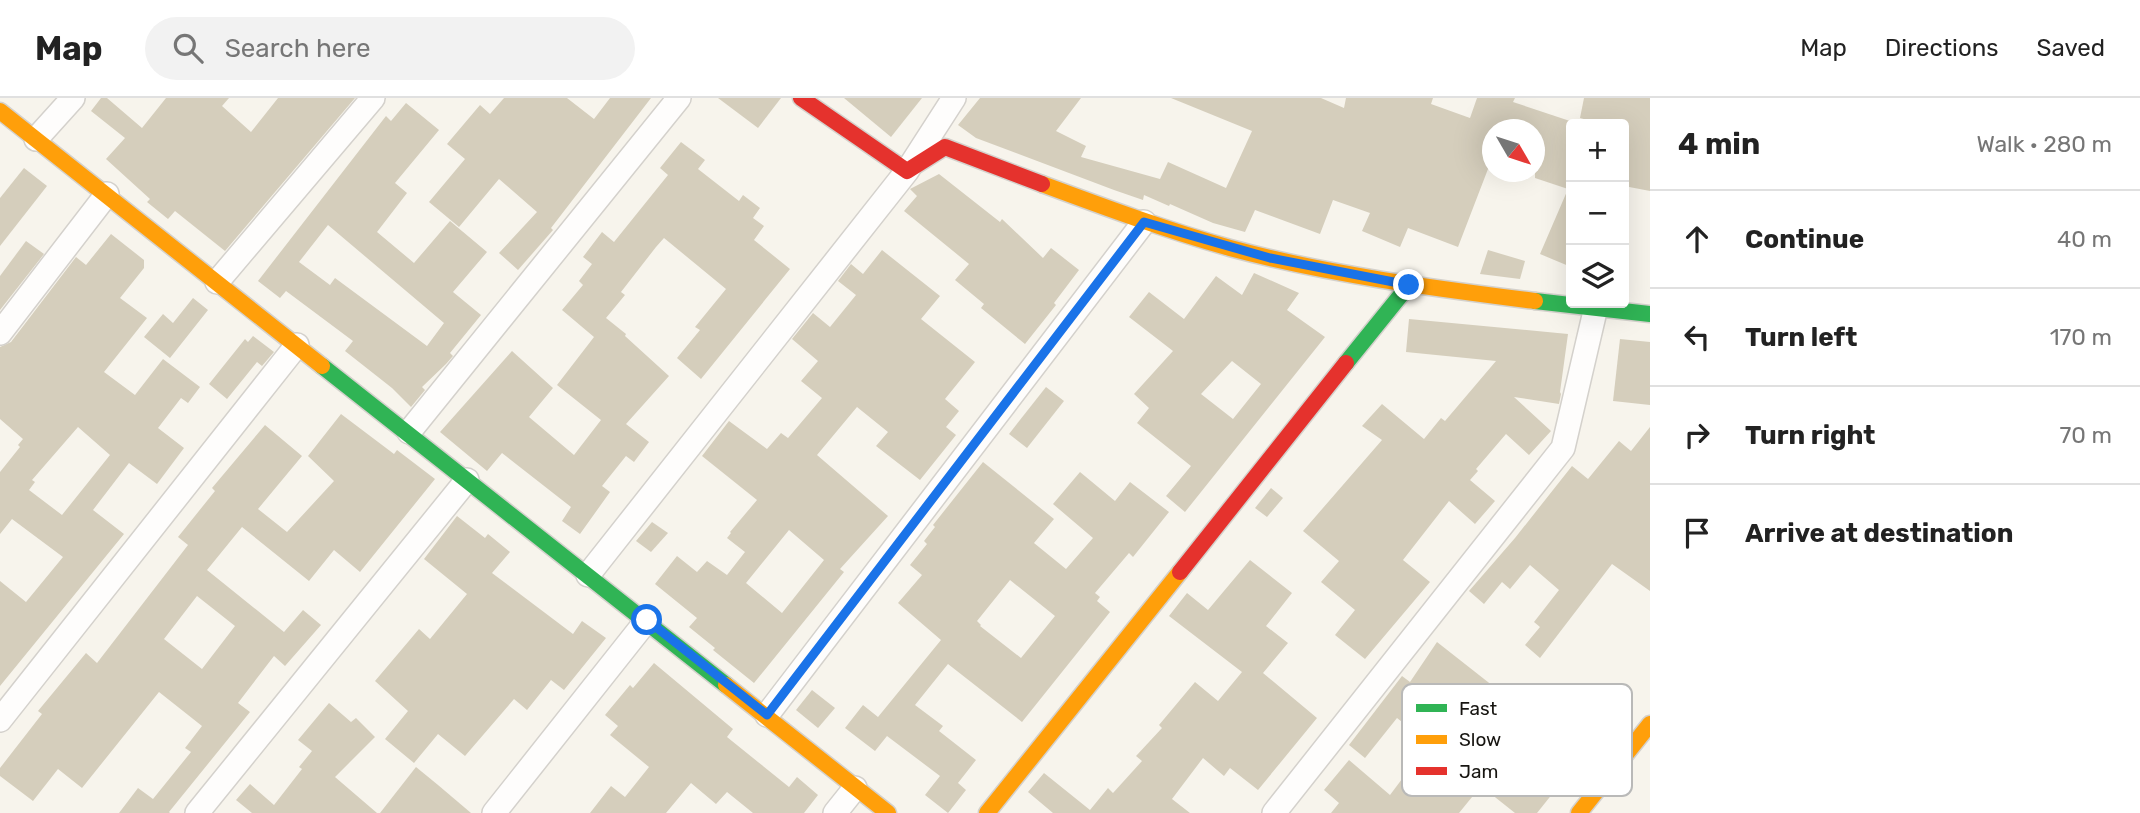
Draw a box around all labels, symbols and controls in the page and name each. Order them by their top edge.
search box [145,17,635,80]
text: Map [35,29,103,68]
icon: search [169,29,207,67]
text: Search here [225,33,370,64]
text: Map [1800,34,1847,62]
text: Directions [1885,34,1998,62]
text: Saved [2036,34,2105,62]
north arrow [1482,119,1545,182]
map controls [1566,119,1629,308]
button: + [1566,119,1629,182]
text: 4 min [1678,126,1760,162]
text: Walk · 280 m [1976,130,2112,158]
button: − [1566,182,1629,245]
icon: ahead [1678,220,1716,258]
text: Continue [1745,224,1864,255]
text: 40 m [2057,225,2112,253]
button: layers [1566,245,1629,308]
route end [1393,269,1424,300]
icon: left [1678,318,1716,356]
text: Turn left [1745,322,1857,353]
text: 170 m [2050,323,2112,351]
icon: right [1678,416,1716,454]
text: Turn right [1745,420,1875,451]
text: 70 m [2060,421,2112,449]
icon: arrive [1678,514,1716,552]
text: Arrive at destination [1745,518,2013,549]
route start [631,604,662,635]
legend [1402,684,1632,796]
text: Fast [1459,697,1498,720]
text: Slow [1459,728,1501,751]
text: Jam [1459,760,1498,783]

